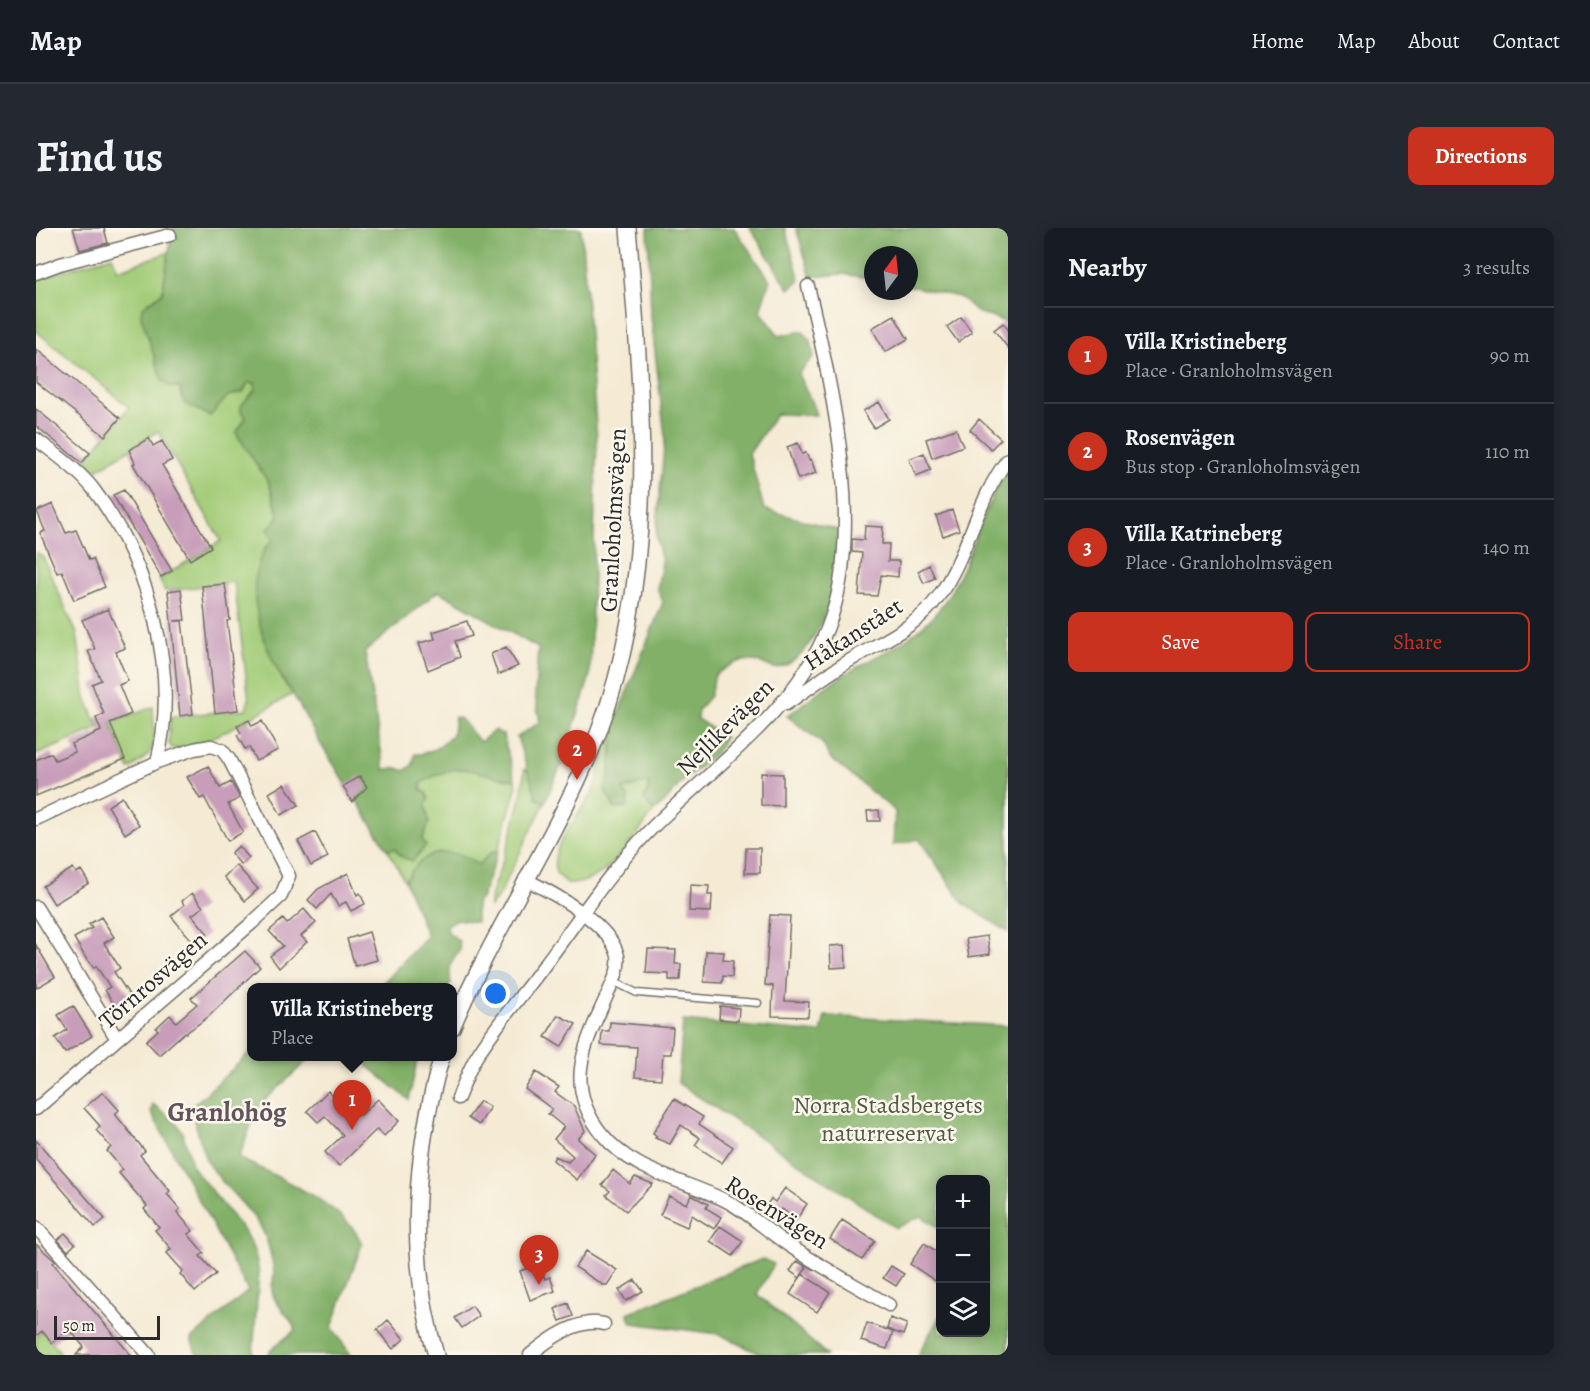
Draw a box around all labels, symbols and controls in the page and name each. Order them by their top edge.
text: Map [30,22,82,60]
text: Home [1251,27,1304,55]
text: Map [1337,27,1375,55]
text: About [1408,27,1460,55]
text: Contact [1493,27,1560,55]
button: Directions [1408,127,1554,185]
text: Find us [36,128,163,185]
north arrow [864,246,918,300]
text: Nearby [1068,250,1147,285]
text: 3 results [1463,254,1530,281]
text: Villa Kristineberg [1125,327,1287,357]
text: 1 [1084,342,1091,369]
text: 90 m [1490,342,1530,369]
text: Place · Granloholmsvägen [1125,357,1333,384]
text: Rosenvägen [1125,423,1235,453]
street label: Granloholmsvägen [592,427,634,613]
text: 2 [1083,438,1092,465]
text: 110 m [1485,438,1530,465]
text: Bus stop · Granloholmsvägen [1125,453,1360,480]
text: Villa Katrineberg [1125,519,1282,549]
text: 3 [1083,534,1092,561]
text: 140 m [1483,534,1530,561]
text: Place · Granloholmsvägen [1125,549,1333,576]
street label: Håkanstået [797,590,909,678]
button: Save [1068,612,1293,672]
button: Share [1305,612,1530,672]
street label: Nejlikevägen [669,671,781,783]
pin: 2 [558,730,596,780]
street label: Törnrosvägen [92,924,214,1036]
your location [481,979,510,1008]
popup [247,983,457,1061]
text: Villa Kristineberg [271,994,433,1024]
text: Place [271,1024,313,1051]
pin: 1 [332,1080,372,1130]
park label: Norra Stadsbergets naturreservat [793,1089,983,1149]
district label: Granlohög [167,1094,287,1130]
street label: Rosenvägen [719,1168,835,1256]
map controls [936,1175,990,1337]
button: + [936,1175,990,1229]
button: − [936,1229,990,1283]
pin: 3 [520,1236,558,1285]
button: layers [936,1283,990,1337]
scale bar [54,1313,160,1340]
text: 50 m [63,1315,95,1337]

